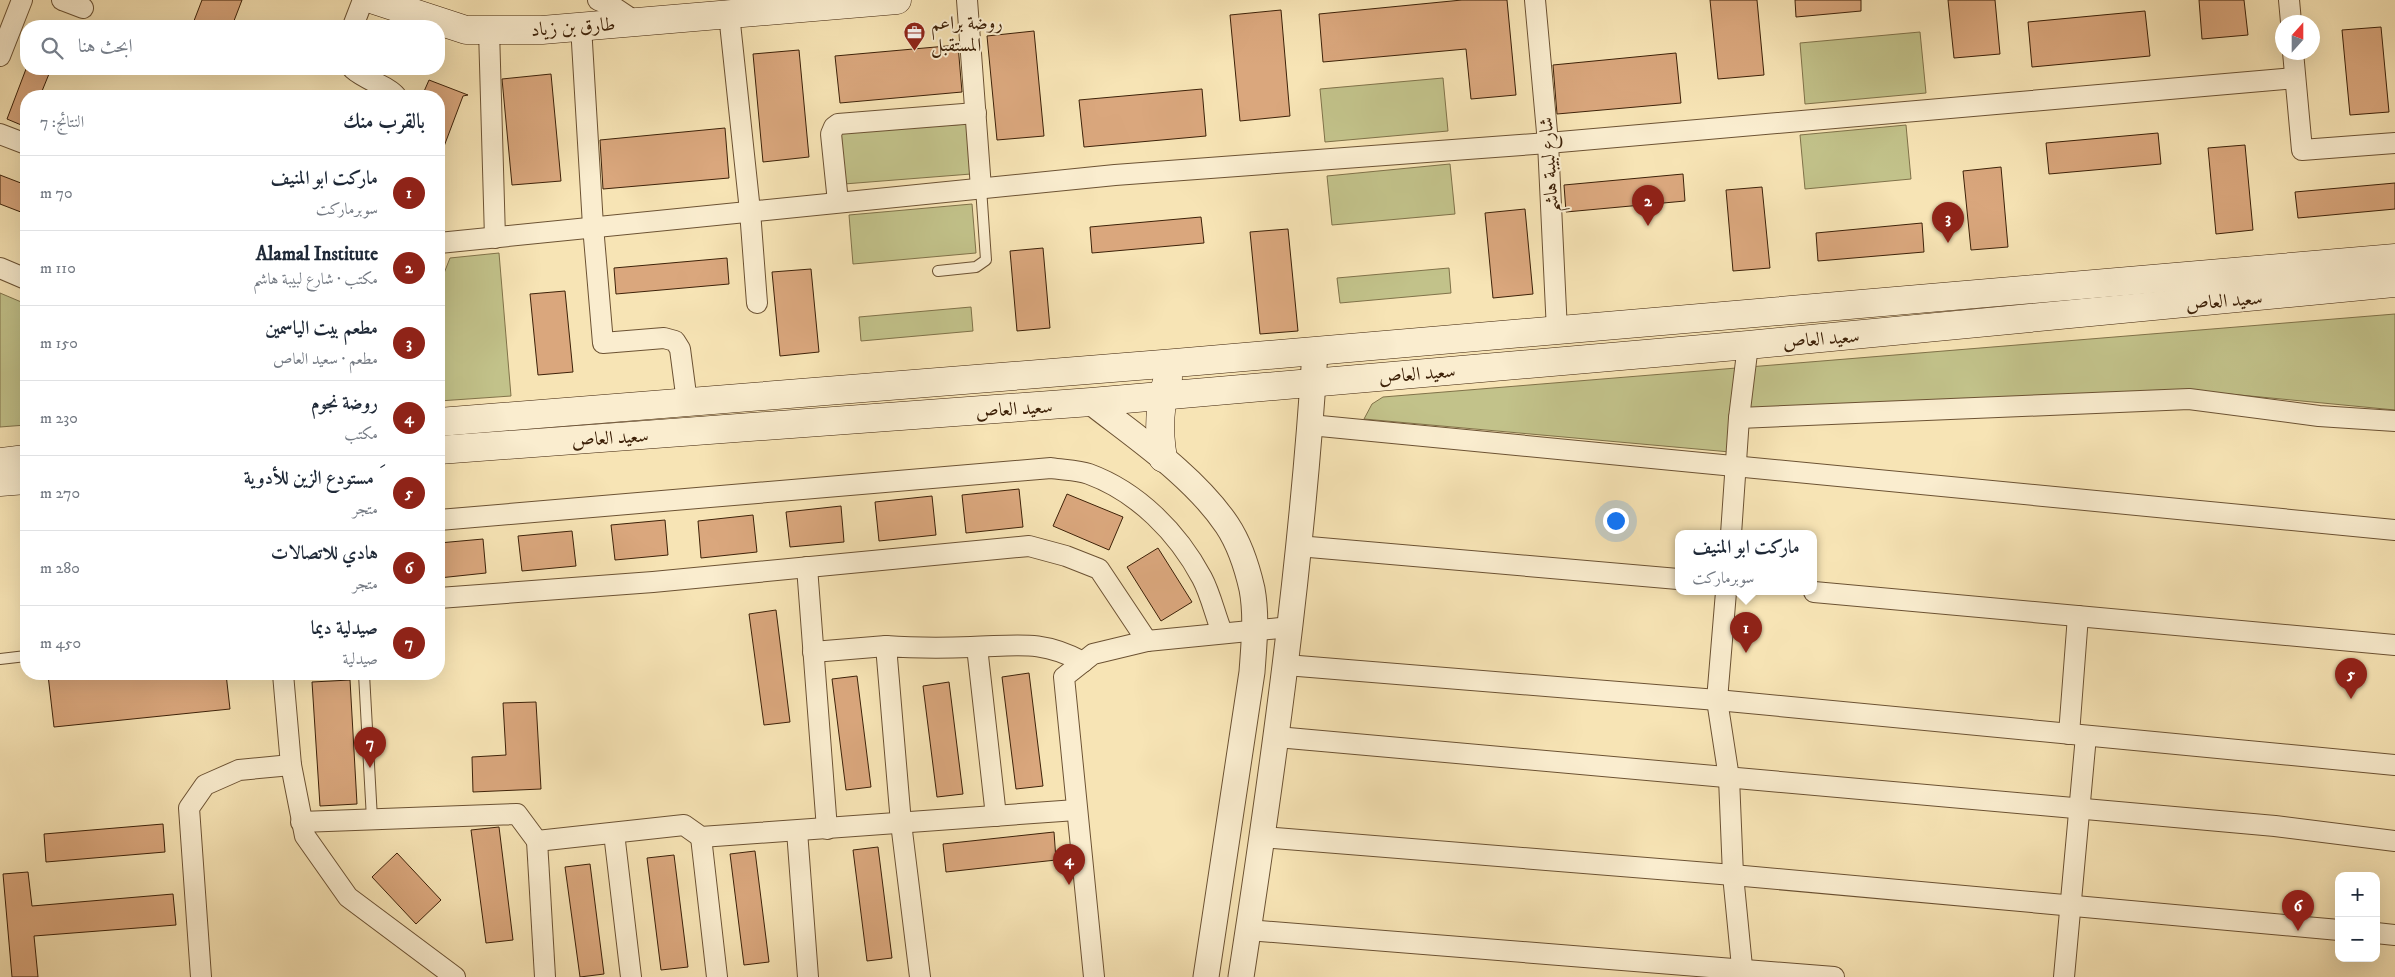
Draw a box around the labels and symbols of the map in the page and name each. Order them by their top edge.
place label: روضة براعم المستقبل [931,12,1003,58]
street label: طارق بن زياد [530,13,616,42]
north arrow [2275,15,2320,60]
office icon: روضة براعم المستقبل [903,21,927,52]
street label: شارع لبيبة هاشم [1535,116,1571,213]
pin: 2 [1632,185,1664,226]
pin: 3 [1932,202,1964,243]
street label: سعيد العاص [2185,287,2264,316]
street label: سعيد العاص [1782,325,1861,354]
street label: سعيد العاص [1378,360,1457,389]
street label: سعيد العاص [975,395,1053,424]
street label: سعيد العاص [571,424,649,453]
your location [1603,508,1629,534]
pin: 1 [1730,612,1762,653]
pin: 5 [2335,658,2367,699]
pin: 7 [354,727,386,768]
pin: 4 [1053,844,1085,885]
pin: 6 [2282,890,2314,931]

